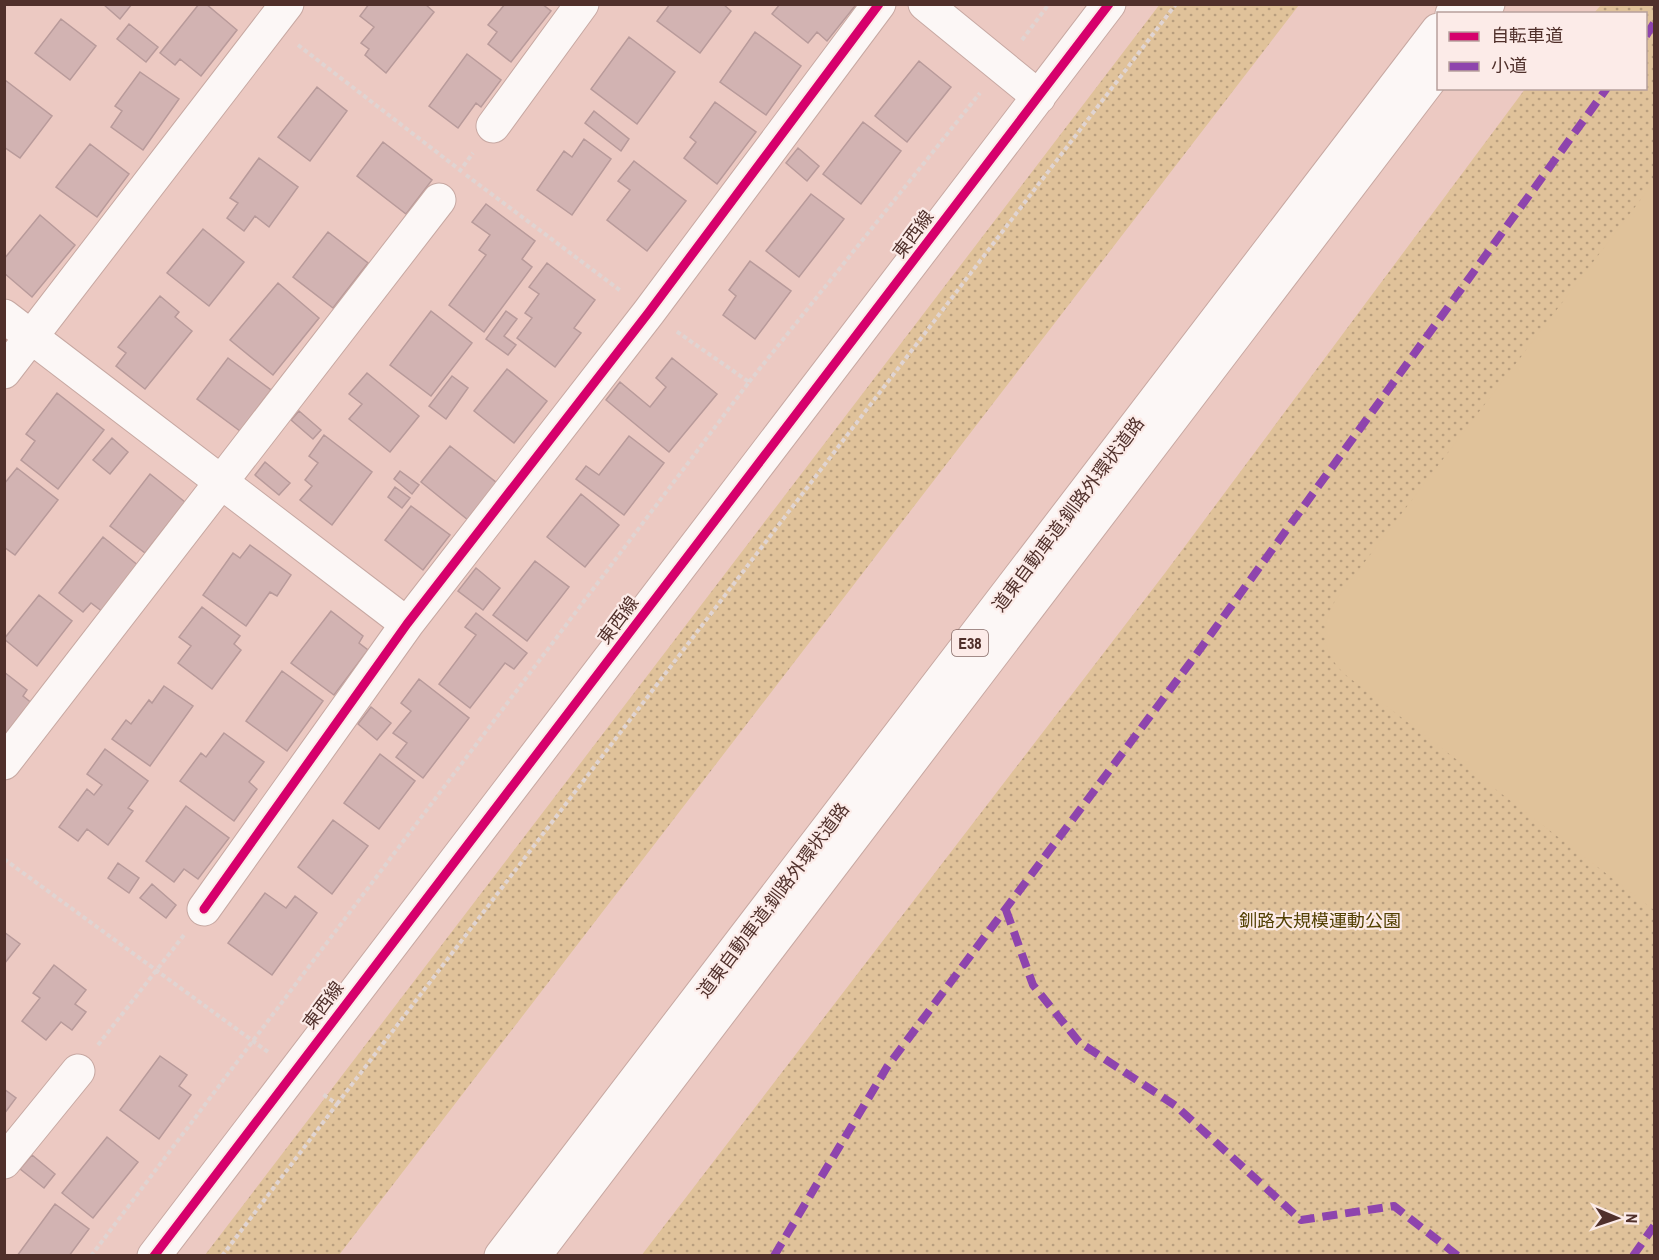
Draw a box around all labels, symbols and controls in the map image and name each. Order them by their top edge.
legend [1437,12,1647,90]
text: 自転車道 [1491,23,1563,48]
text: 小道 [1491,53,1527,78]
street label: 東西線 [887,205,939,263]
street label: 道東自動車道;釧路外環状道路 [986,411,1150,617]
street label: 東西線 [592,591,644,649]
road number: E38 [952,630,988,656]
street label: 道東自動車道;釧路外環状道路 [691,797,855,1003]
park label: 釧路大規模運動公園 [1239,908,1401,933]
street label: 東西線 [297,976,349,1034]
north arrow [1587,1188,1647,1248]
text: N [1621,1213,1643,1224]

